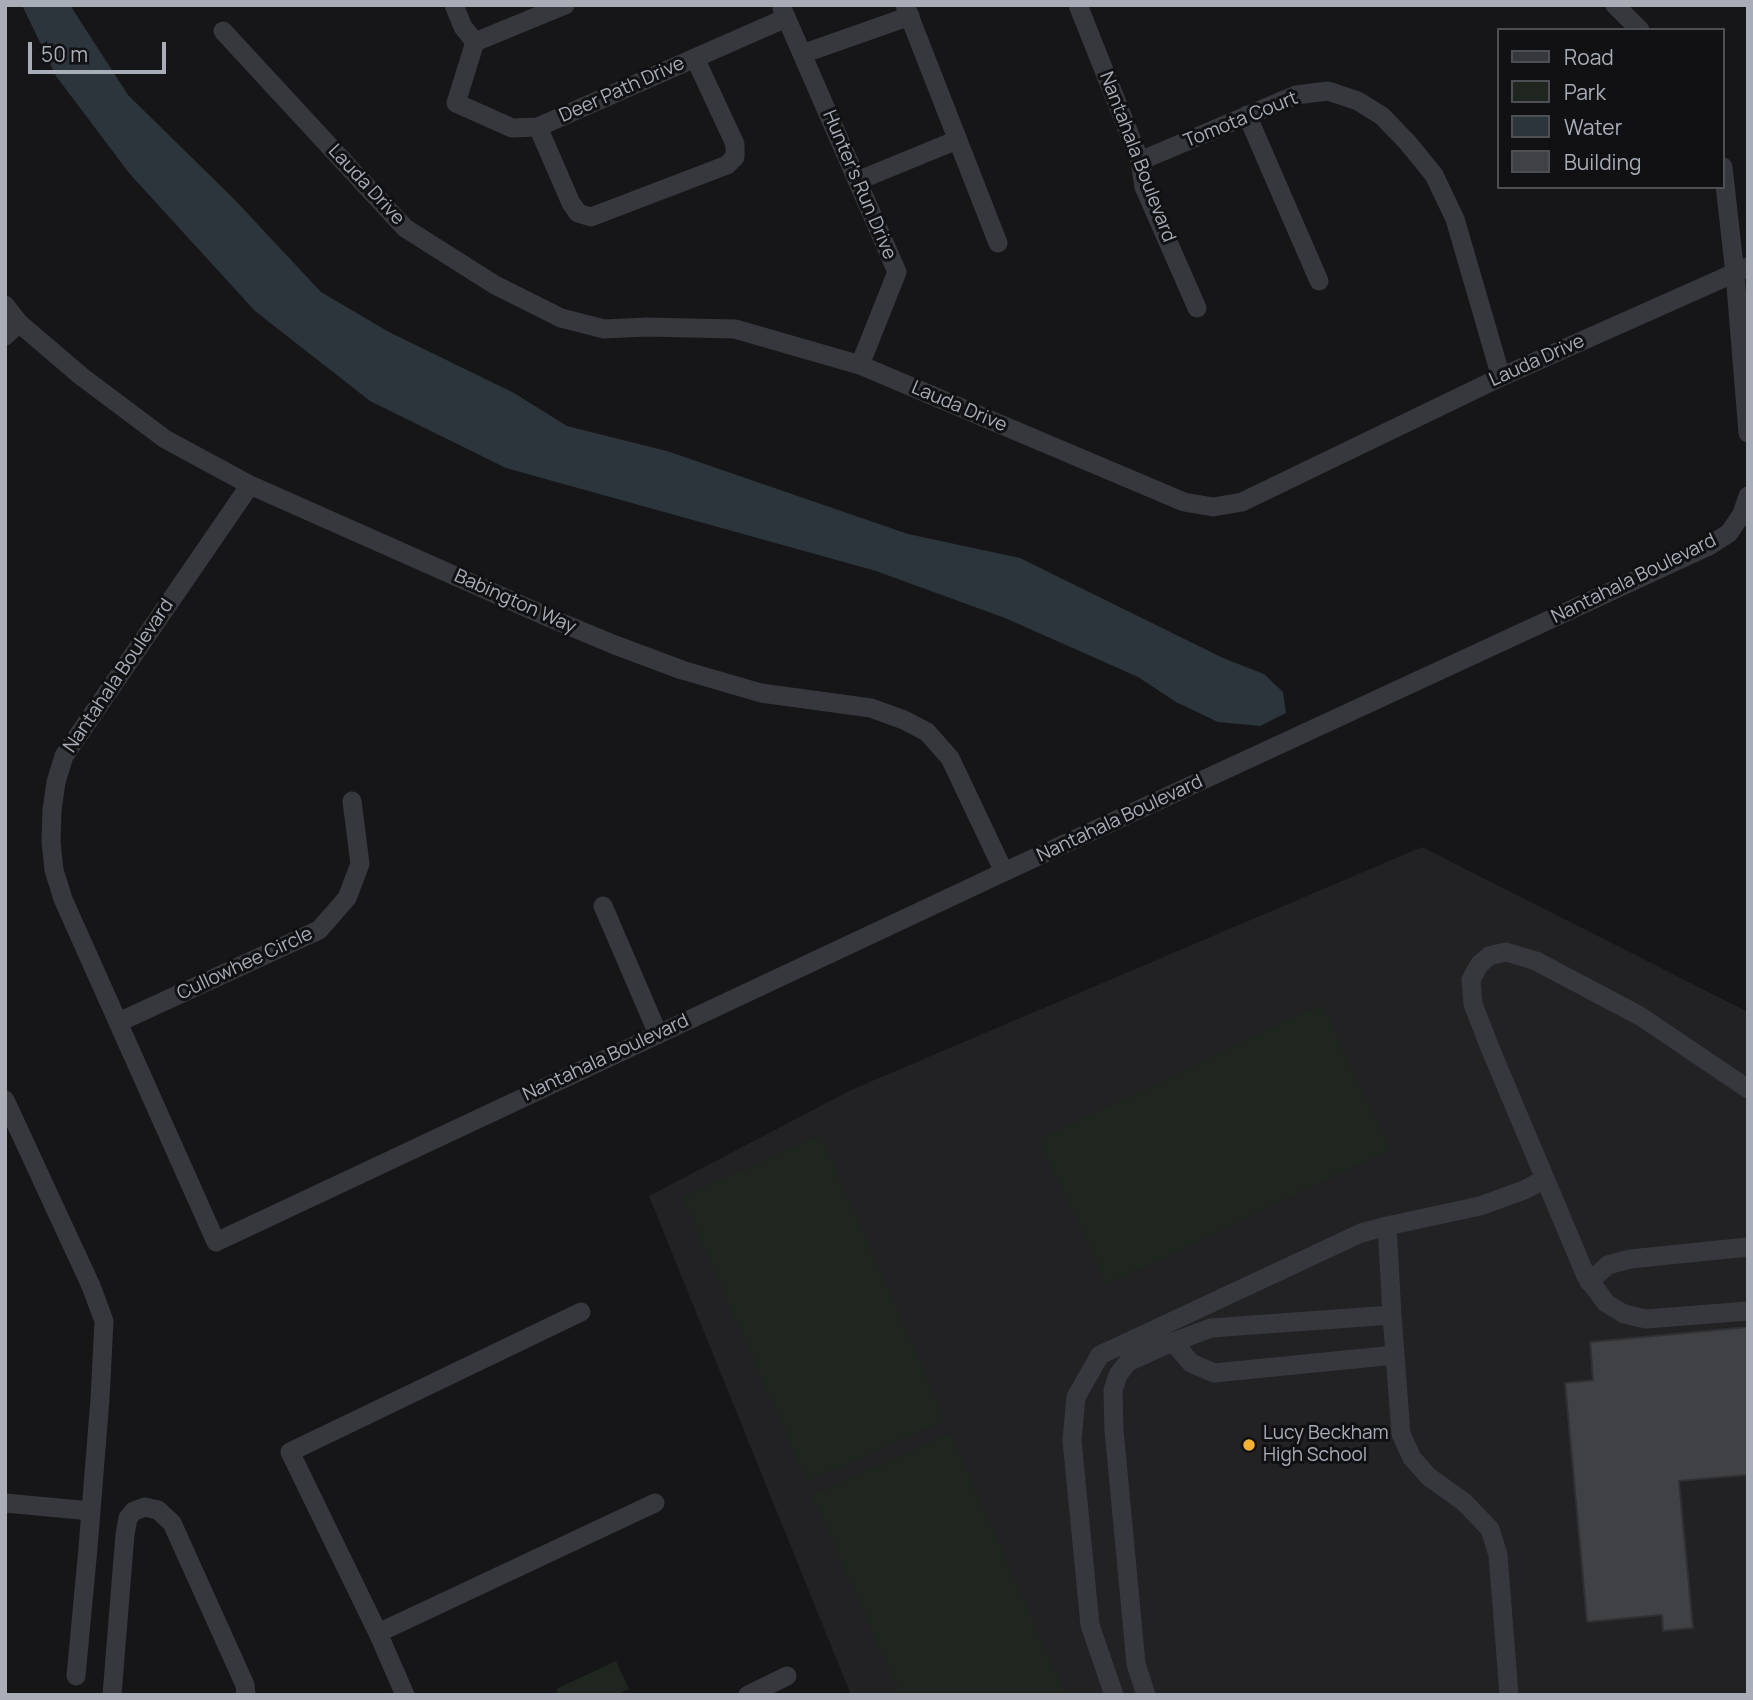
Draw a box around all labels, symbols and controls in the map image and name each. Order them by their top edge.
scale bar [32,28,170,72]
legend [1498,28,1725,189]
text: 50 m [41,40,88,68]
text: Road [1564,43,1614,71]
street label: Deer Path Drive [556,52,688,128]
street label: Nantahala Boulevard [1094,69,1180,245]
text: Park [1564,78,1606,106]
street label: Tomota Court [1181,87,1301,153]
street label: Hunter's Run Drive [817,107,901,263]
text: Water [1564,113,1622,141]
street label: Lauda Drive [323,140,409,230]
text: Building [1564,148,1641,176]
street label: Lauda Drive [1486,330,1588,392]
street label: Lauda Drive [908,377,1010,437]
street label: Nantahala Boulevard [1548,529,1720,629]
street label: Babington Way [451,565,579,639]
street label: Nantahala Boulevard [59,595,179,757]
street label: Nantahala Boulevard [1033,771,1207,867]
street label: Cullowhee Circle [174,923,316,1005]
street label: Nantahala Boulevard [519,1010,693,1106]
place label: Lucy Beckham High School [1263,1423,1389,1467]
marker: Lucy Beckham High School [1241,1437,1257,1453]

